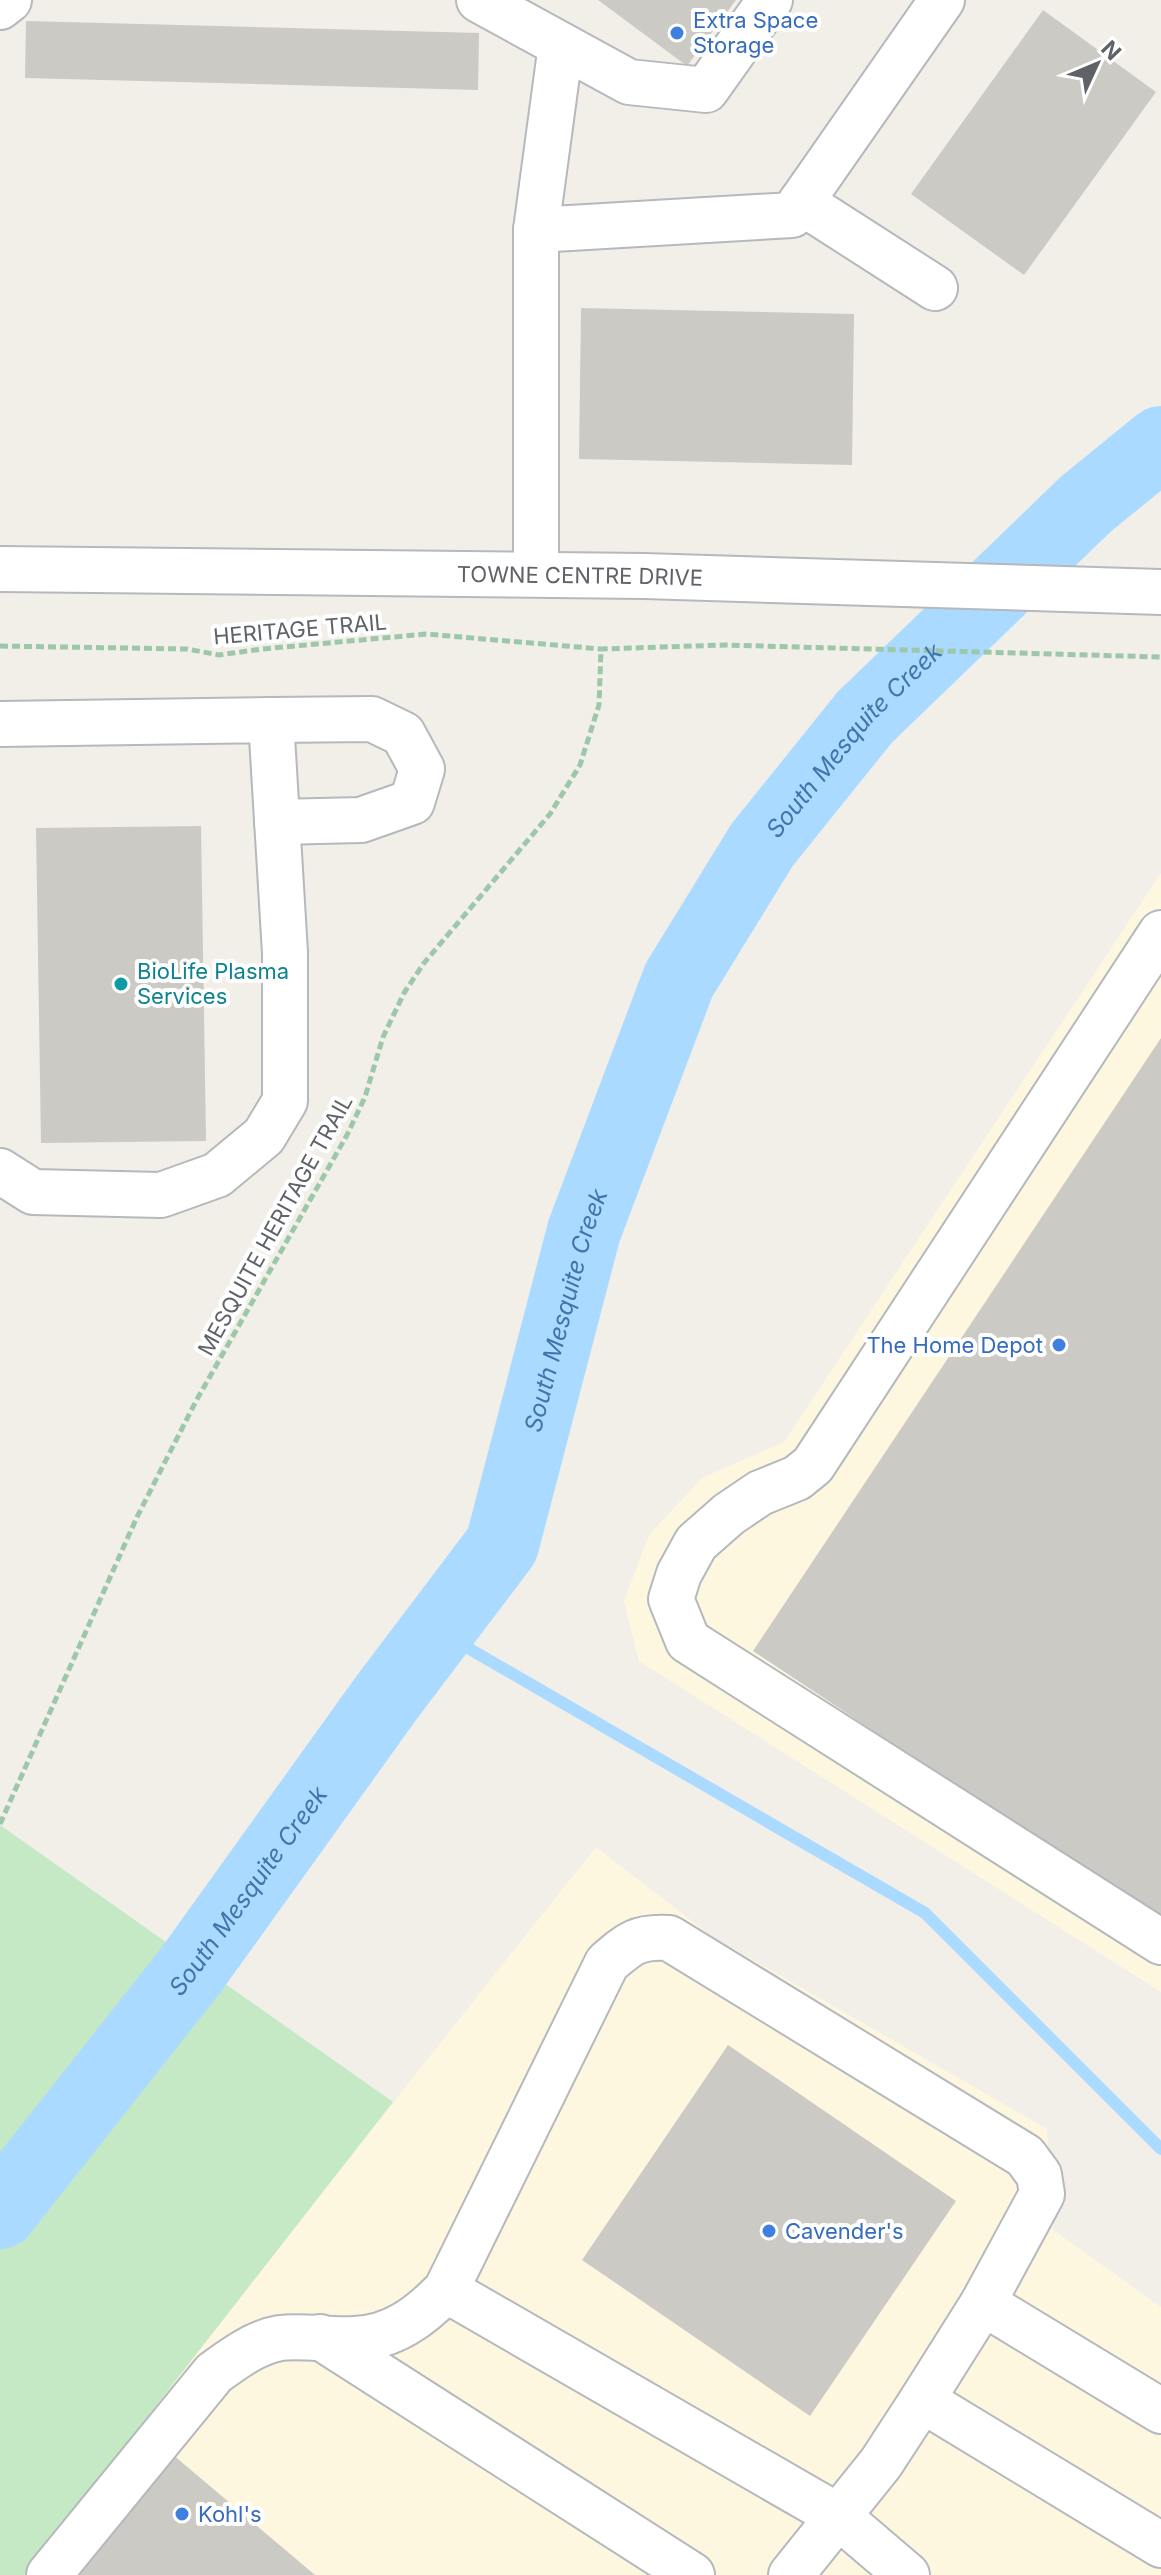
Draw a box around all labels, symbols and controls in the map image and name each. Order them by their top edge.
place label: Extra Space Storage [693,7,818,58]
marker: Extra Space Storage [668,24,686,42]
north arrow [1057,24,1137,104]
text: N [1096,35,1127,65]
street label: TOWNE CENTRE DRIVE [457,561,703,591]
street label: HERITAGE TRAIL [212,608,388,650]
water label: South Mesquite Creek [760,636,948,843]
place label: BioLife Plasma Services [137,958,289,1009]
marker: BioLife Plasma Services [112,975,130,993]
street label: MESQUITE HERITAGE TRAIL [192,1090,358,1360]
water label: South Mesquite Creek [518,1184,613,1435]
place label: The Home Depot [866,1332,1043,1358]
marker: The Home Depot [1050,1336,1068,1354]
water label: South Mesquite Creek [162,1780,333,2001]
place label: Cavender's [785,2218,904,2244]
marker: Cavender's [760,2222,778,2240]
place label: Kohl's [198,2501,262,2527]
marker: Kohl's [173,2505,191,2523]

